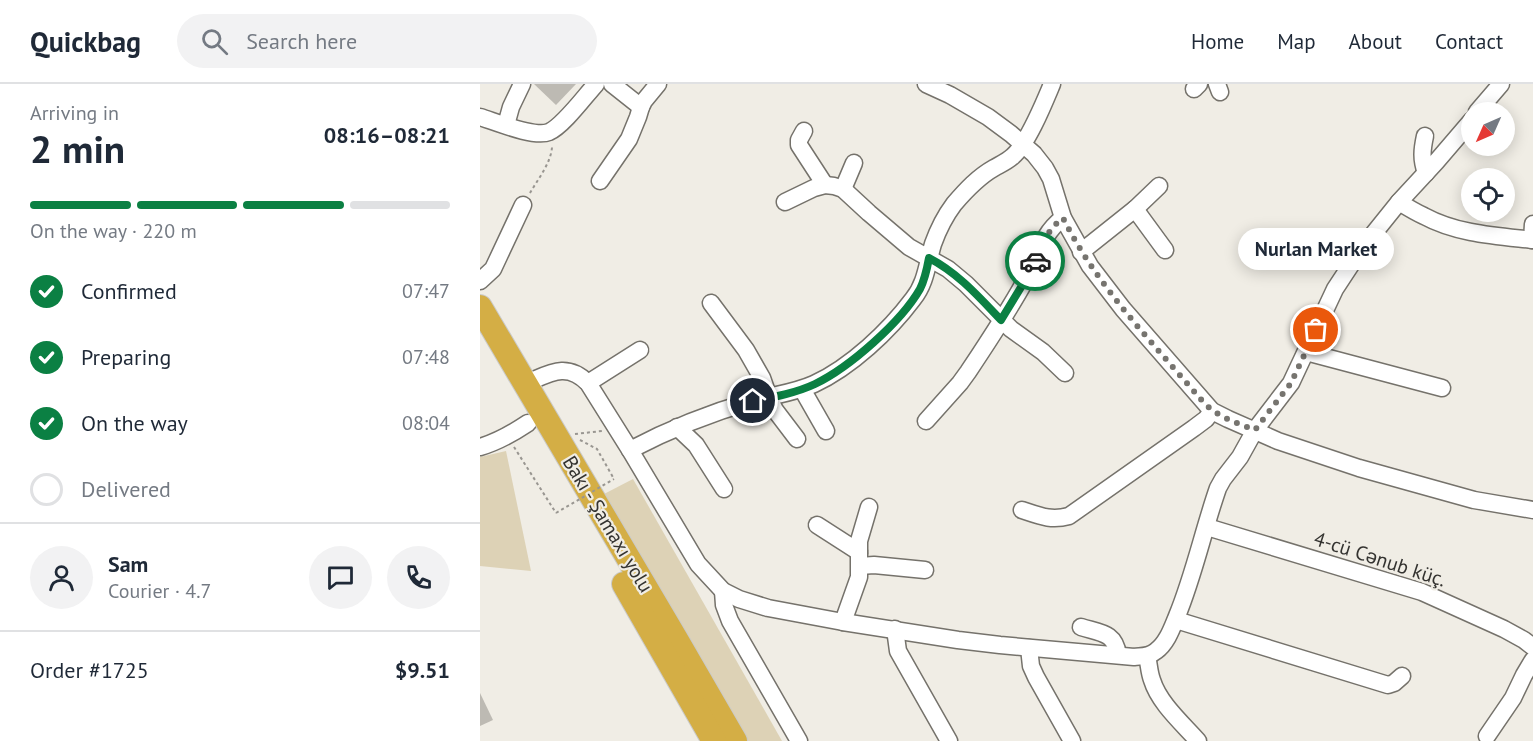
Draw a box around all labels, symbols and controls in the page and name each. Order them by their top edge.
search box [177,14,597,68]
text: Quickbag [30,23,141,60]
icon: search [198,25,231,58]
text: Search here [246,27,357,55]
text: Home [1191,28,1244,55]
text: Map [1277,28,1316,55]
text: About [1349,28,1402,55]
text: Contact [1435,28,1503,55]
text: Arriving in [30,100,119,126]
north arrow [1461,102,1515,156]
map controls [1461,102,1515,222]
text: 08:16–08:21 [324,121,450,149]
text: 2 min [30,123,125,174]
button: locate [1461,168,1515,222]
text: On the way · 220 m [30,218,197,244]
callout: Nurlan Market [1238,228,1394,270]
courier [1005,231,1065,291]
text: Nurlan Market [1255,236,1377,262]
icon: car [1019,245,1052,278]
icon: check [30,275,63,308]
text: Confirmed [81,277,177,305]
text: 07:47 [402,278,450,304]
pin [1290,304,1341,355]
icon: bag [1299,313,1332,346]
icon: check [30,341,63,374]
text: Preparing [81,343,171,371]
text: 07:48 [402,344,450,370]
pin [727,375,778,426]
icon: home [736,384,769,417]
icon: check [30,407,63,440]
text: On the way [81,409,188,437]
text: 08:04 [402,410,450,436]
street label: Bakı - Şamaxı yolu [557,451,659,597]
text: Delivered [81,475,171,503]
street label: 4-cü Cənub küç. [1311,525,1449,593]
button: person [30,546,93,609]
button: chat [309,546,372,609]
button: phone [387,546,450,609]
text: Sam [108,550,148,578]
text: Courier · 4.7 [108,578,211,604]
text: Order #1725 [30,656,149,684]
text: $9.51 [395,656,450,684]

